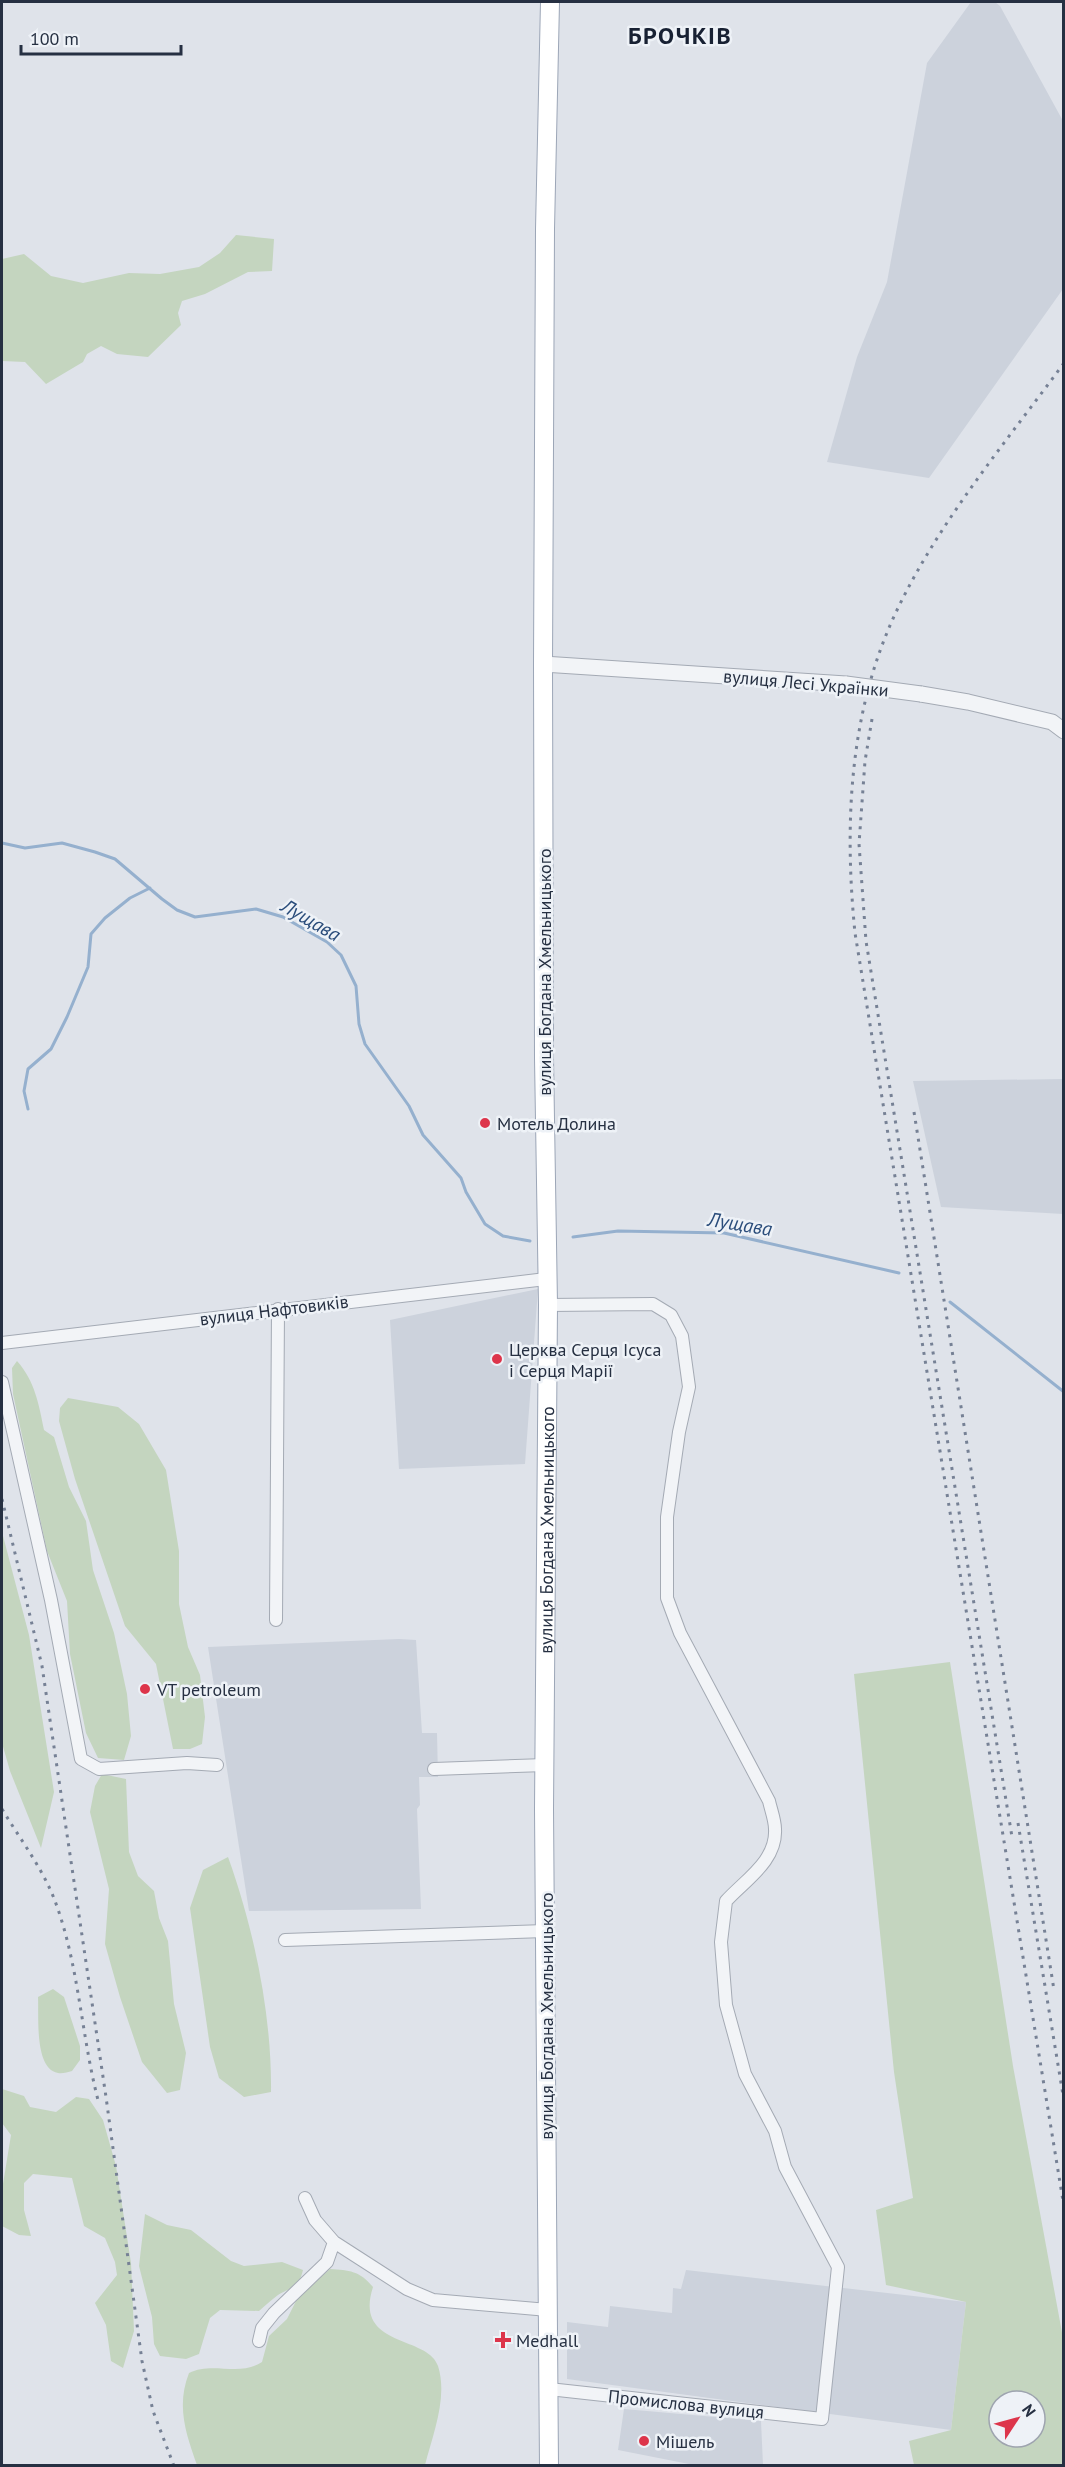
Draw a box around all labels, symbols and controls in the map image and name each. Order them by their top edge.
scale bar [21,18,182,56]
district label: БРОЧКІВ [628,20,732,51]
text: 100 m [30,27,79,50]
street label: вулиця Лесі Українки [722,664,890,702]
street label: вулиця Богдана Хмельницького [533,848,556,1096]
water label: Лущава [276,892,346,948]
place label: Мотель Долина [497,1112,616,1135]
marker: Мотель Долина [478,1116,492,1130]
water label: Лущава [705,1206,774,1242]
street label: вулиця Нафтовиків [198,1289,350,1331]
place label: Церква Серця Ісуса і Серця Марії [509,1338,661,1382]
marker: Церква Серця Ісуса і Серця Марії [490,1352,504,1366]
street label: вулиця Богдана Хмельницького [534,1406,559,1654]
place label: VT petroleum [156,1678,261,1701]
marker: VT petroleum [138,1682,152,1696]
street label: вулиця Богдана Хмельницького [535,1892,558,2140]
place label: Medhall [516,2329,579,2352]
marker: Medhall [494,2331,512,2349]
street label: Промислова вулиця [607,2384,765,2424]
north arrow [987,2389,1047,2449]
text: N [1018,2400,1040,2420]
place label: Мішель [656,2430,714,2453]
marker: Мішель [637,2434,651,2448]

